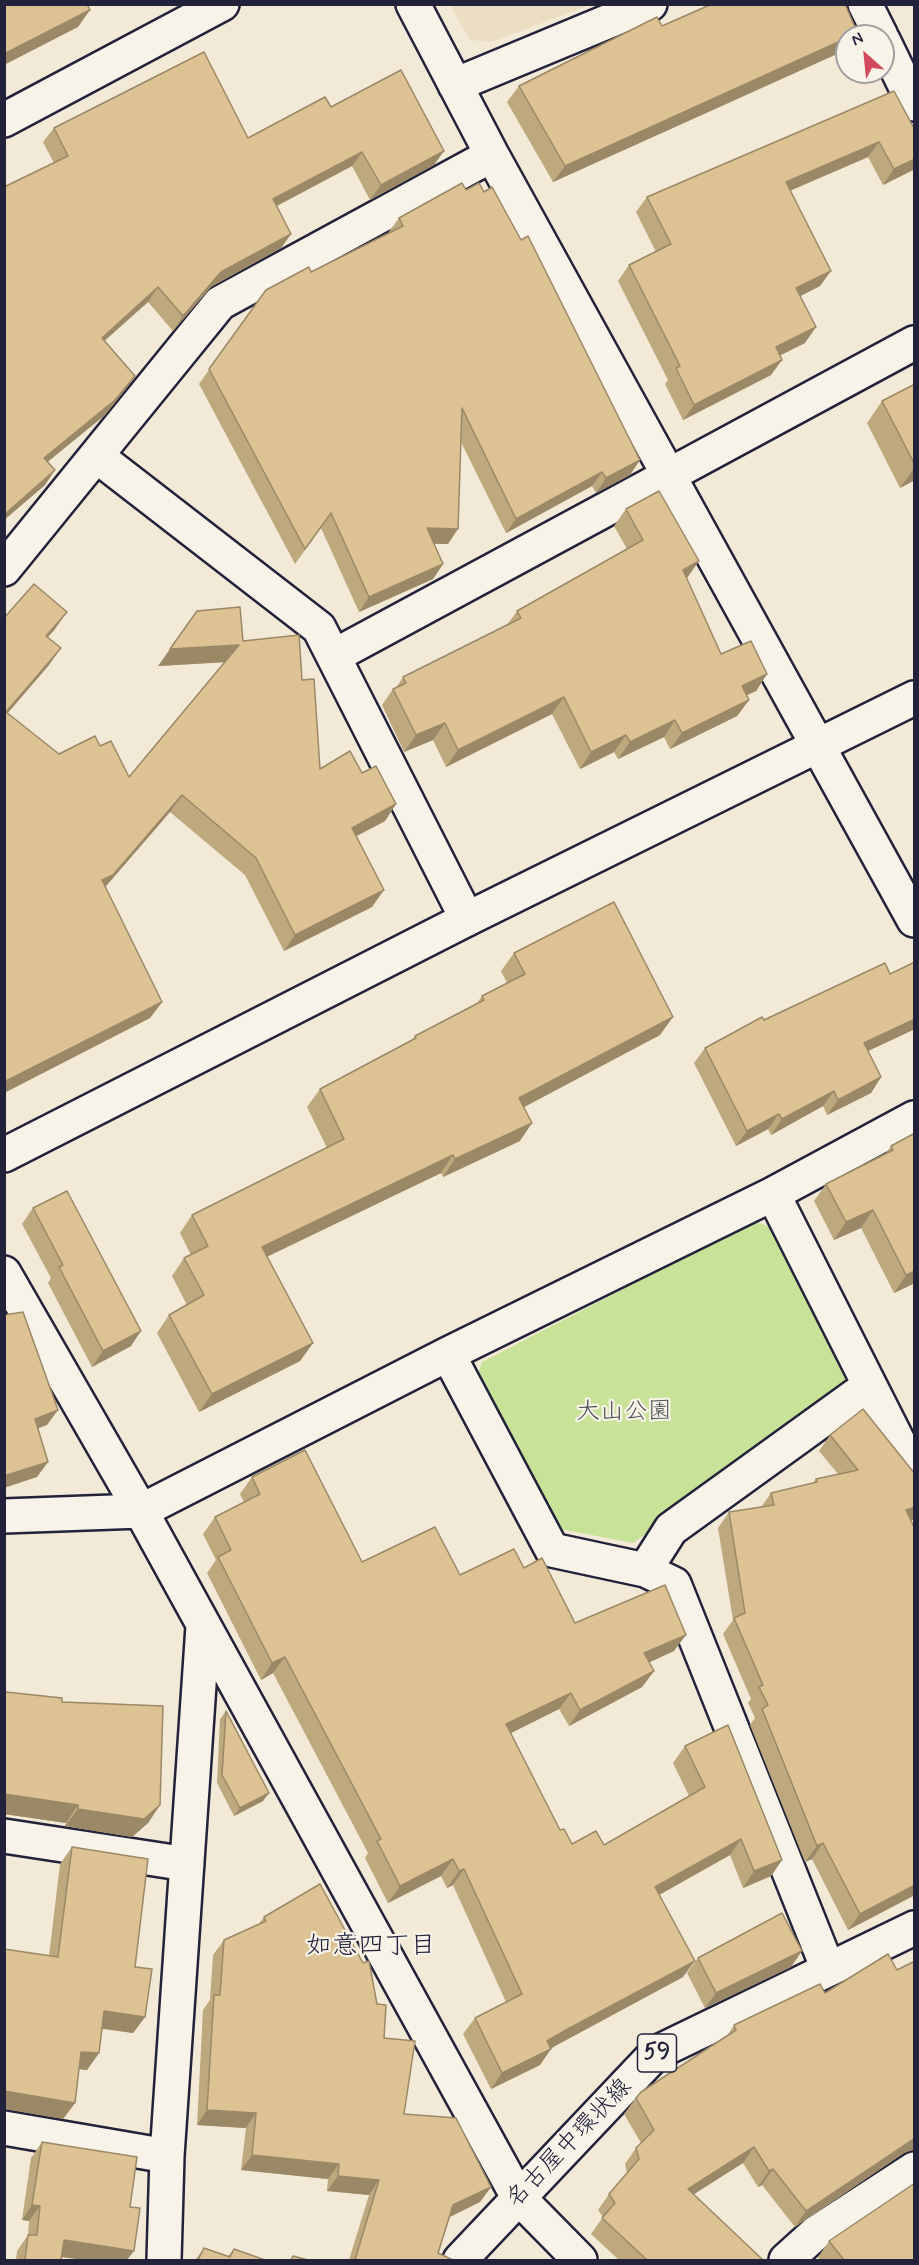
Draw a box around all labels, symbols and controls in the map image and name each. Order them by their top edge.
north arrow [835,24,895,84]
text: N [848,28,867,51]
park label: 大山公園 [576,1399,672,1427]
district label: 如意四丁目 [306,1932,436,1964]
road number: 59 [638,2034,676,2072]
street label: 名古屋中環状線 [501,2074,639,2214]

